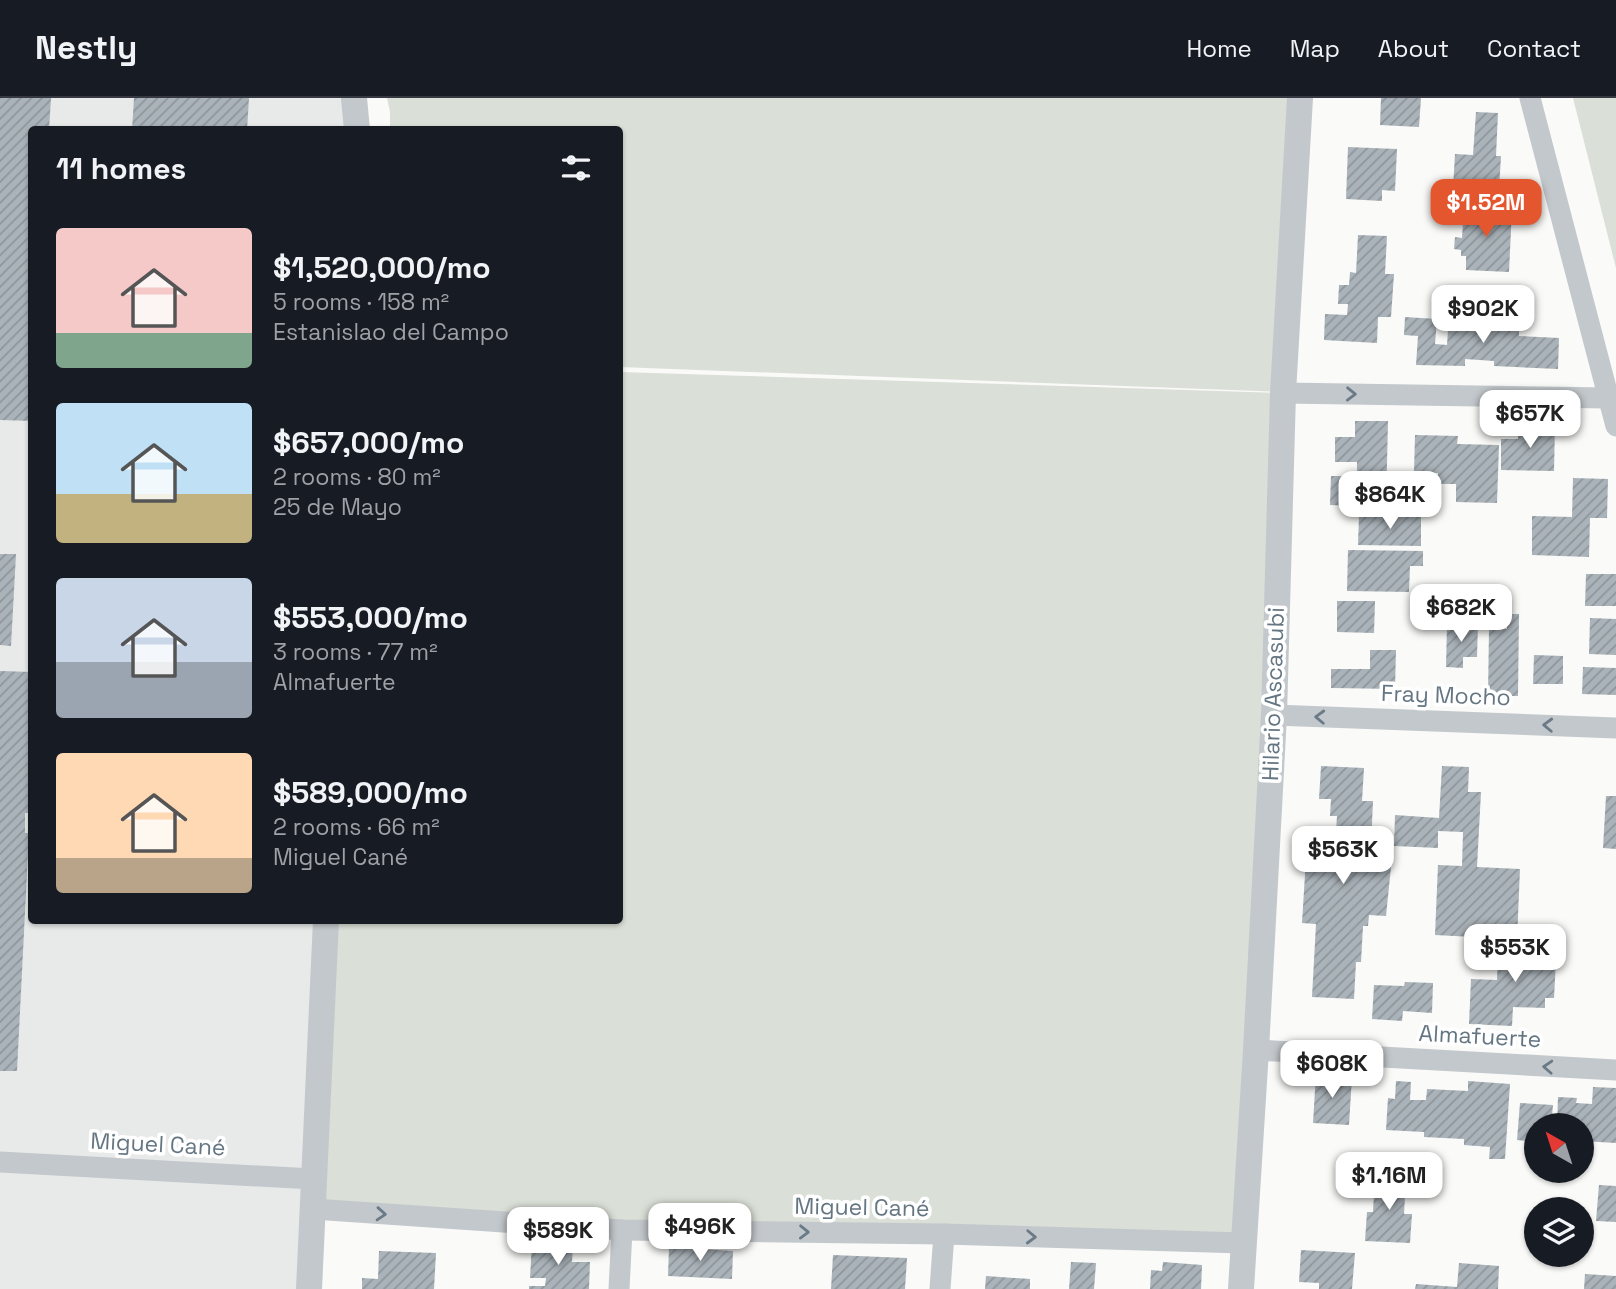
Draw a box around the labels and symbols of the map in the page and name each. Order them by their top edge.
pin: $1.52M [1429,180,1543,239]
pin: $902K [1434,286,1532,345]
one-way arrow [1346,386,1357,402]
pin: $657K [1481,390,1579,450]
pin: $864K [1341,472,1439,531]
pin: $682K [1412,584,1510,644]
street label: Hilario Ascasubi [1255,607,1291,781]
street label: Fray Mocho [1381,678,1511,712]
one-way arrow [1315,709,1326,724]
one-way arrow [1542,718,1553,733]
pin: $563K [1294,826,1392,886]
pin: $553K [1466,924,1564,984]
street label: Almafuerte [1418,1018,1542,1054]
pin: $608K [1283,1040,1381,1100]
one-way arrow [1542,1059,1553,1074]
north arrow [1524,1113,1594,1183]
street label: Miguel Cané [90,1125,226,1163]
pin: $1.16M [1332,1152,1446,1212]
street label: Miguel Cané [794,1191,930,1223]
pin: $496K [651,1204,749,1263]
one-way arrow [376,1206,387,1221]
pin: $589K [509,1208,607,1267]
one-way arrow [799,1225,810,1240]
one-way arrow [1027,1229,1037,1245]

